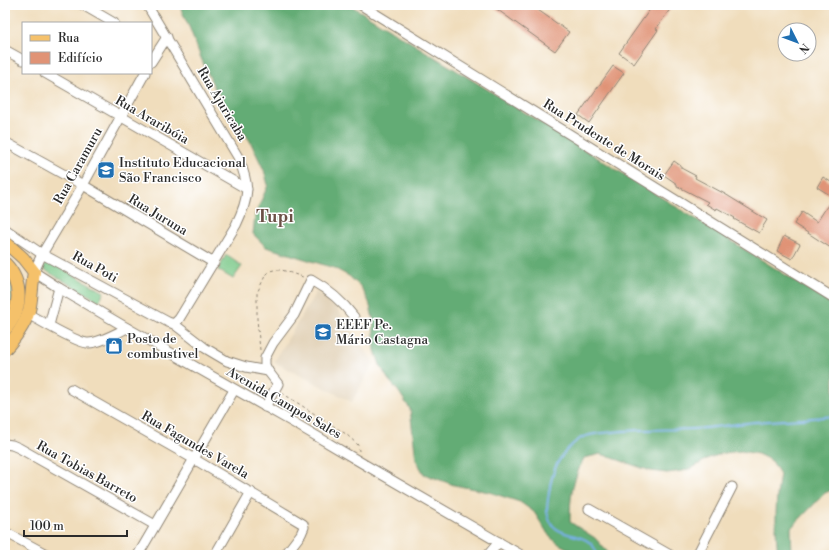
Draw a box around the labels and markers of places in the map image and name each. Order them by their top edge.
place label: Instituto Educacional São Francisco [119,155,246,186]
school or university icon: Instituto Educacional São Francisco [96,160,116,180]
place label: EEEF Pe. Mário Castagna [336,317,428,348]
school or university icon: EEEF Pe. Mário Castagna [313,322,333,342]
place label: Posto de combustivel [127,331,199,362]
shop icon: Posto de combustivel [104,336,124,356]

